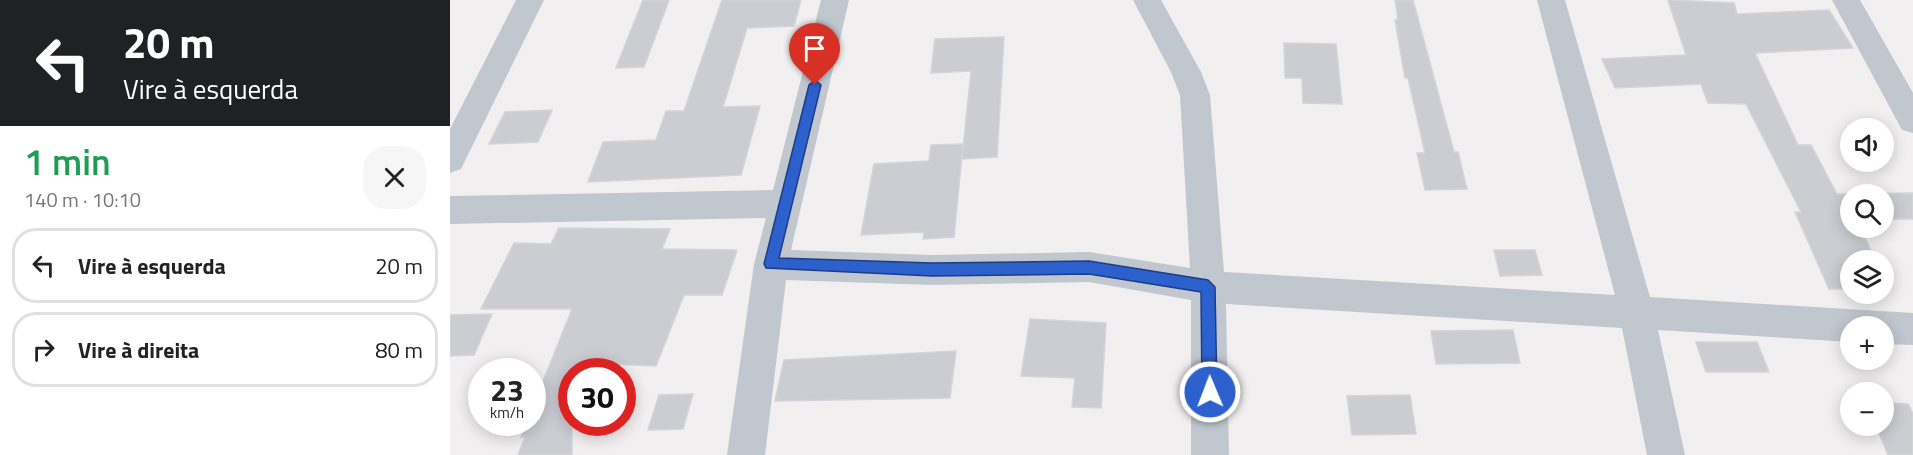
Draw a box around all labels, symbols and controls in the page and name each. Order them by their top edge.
text: 20 m [123,10,215,74]
pin [789,23,840,85]
icon: left [24,24,102,102]
icon: arrive [798,32,831,65]
text: Vire à esquerda [123,68,298,109]
map controls [1840,118,1894,436]
button: sound [1840,118,1894,172]
text: 1 min [24,134,111,189]
button: close [363,146,426,209]
text: 140 m · 10:10 [24,184,141,215]
button: search [1840,184,1894,238]
icon: left [27,249,60,282]
text: Vire à esquerda [78,249,226,283]
text: 20 m [375,249,423,283]
button: layers [1840,250,1894,304]
button: + [1840,316,1894,370]
icon: right [27,333,60,366]
text: Vire à direita [78,333,199,367]
text: 80 m [375,333,423,367]
speed limit sign: 30 [558,358,636,436]
position arrow [1178,360,1242,424]
text: 23 [490,367,524,413]
button: − [1840,382,1894,436]
text: km/h [490,401,524,424]

